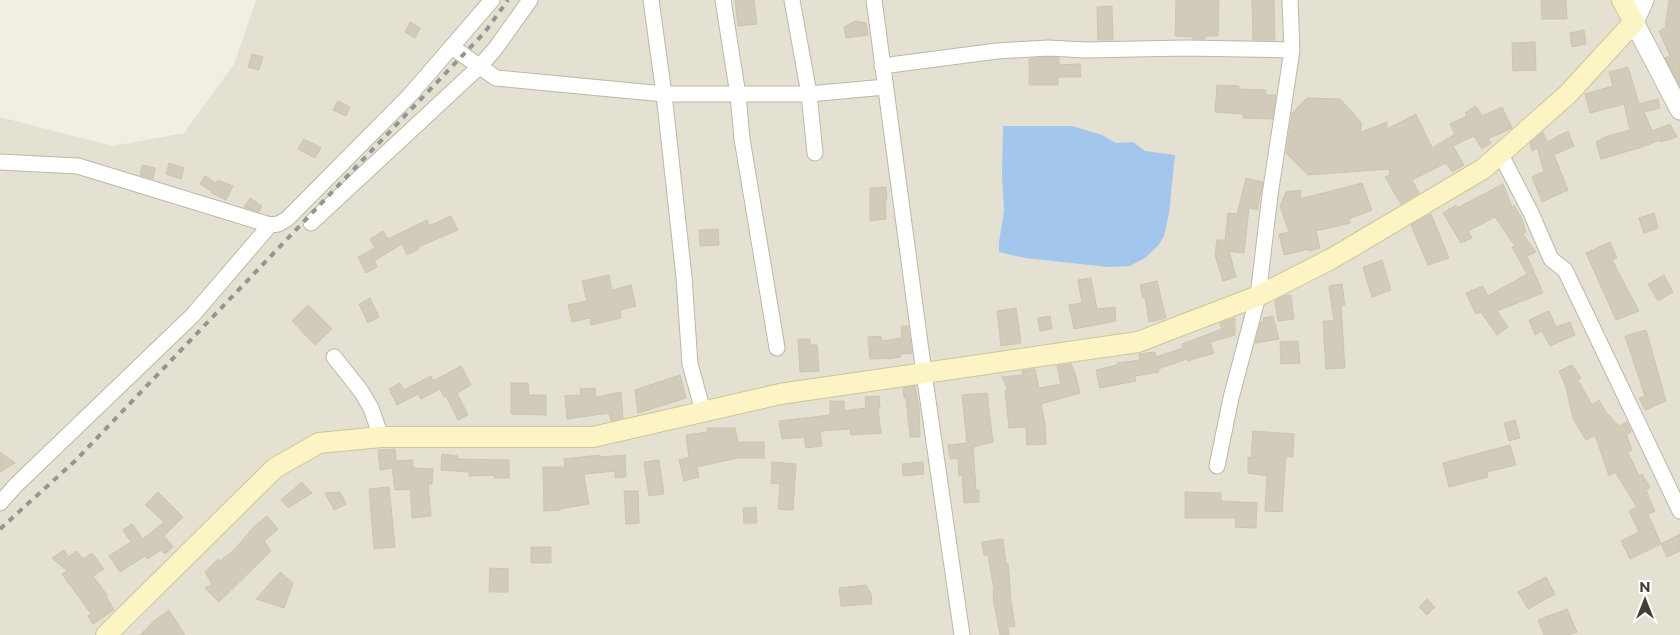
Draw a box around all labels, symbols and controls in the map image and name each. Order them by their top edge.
north arrow [1620,575,1670,625]
text: N [1639,578,1651,596]

